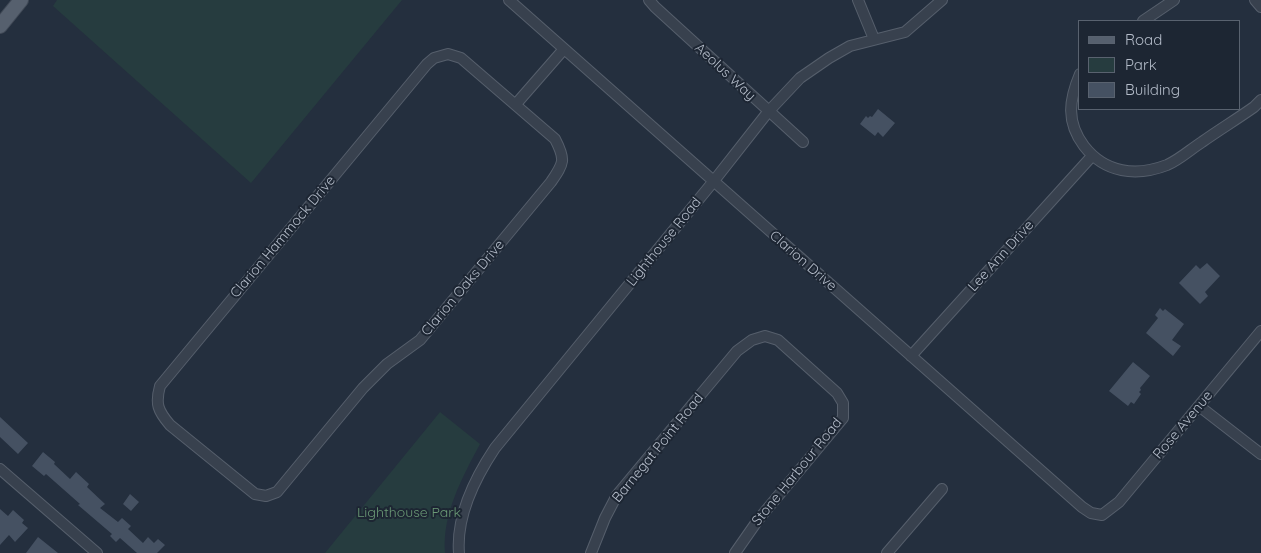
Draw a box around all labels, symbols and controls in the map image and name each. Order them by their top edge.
legend [1078,20,1241,110]
text: Road [1125,30,1162,49]
street label: Aeolus Way [691,40,759,104]
text: Park [1125,55,1157,74]
text: Building [1125,80,1180,99]
street label: Clarion Hammock Drive [227,172,339,302]
street label: Lighthouse Road [623,194,705,290]
street label: Lee Ann Drive [965,217,1037,295]
street label: Clarion Drive [766,227,840,295]
street label: Clarion Oaks Drive [418,237,508,339]
street label: Rose Avenue [1150,387,1216,463]
street label: Barnegat Point Road [609,390,707,506]
street label: Stone Harbour Road [748,415,846,529]
park label: Lighthouse Park [357,505,461,521]

